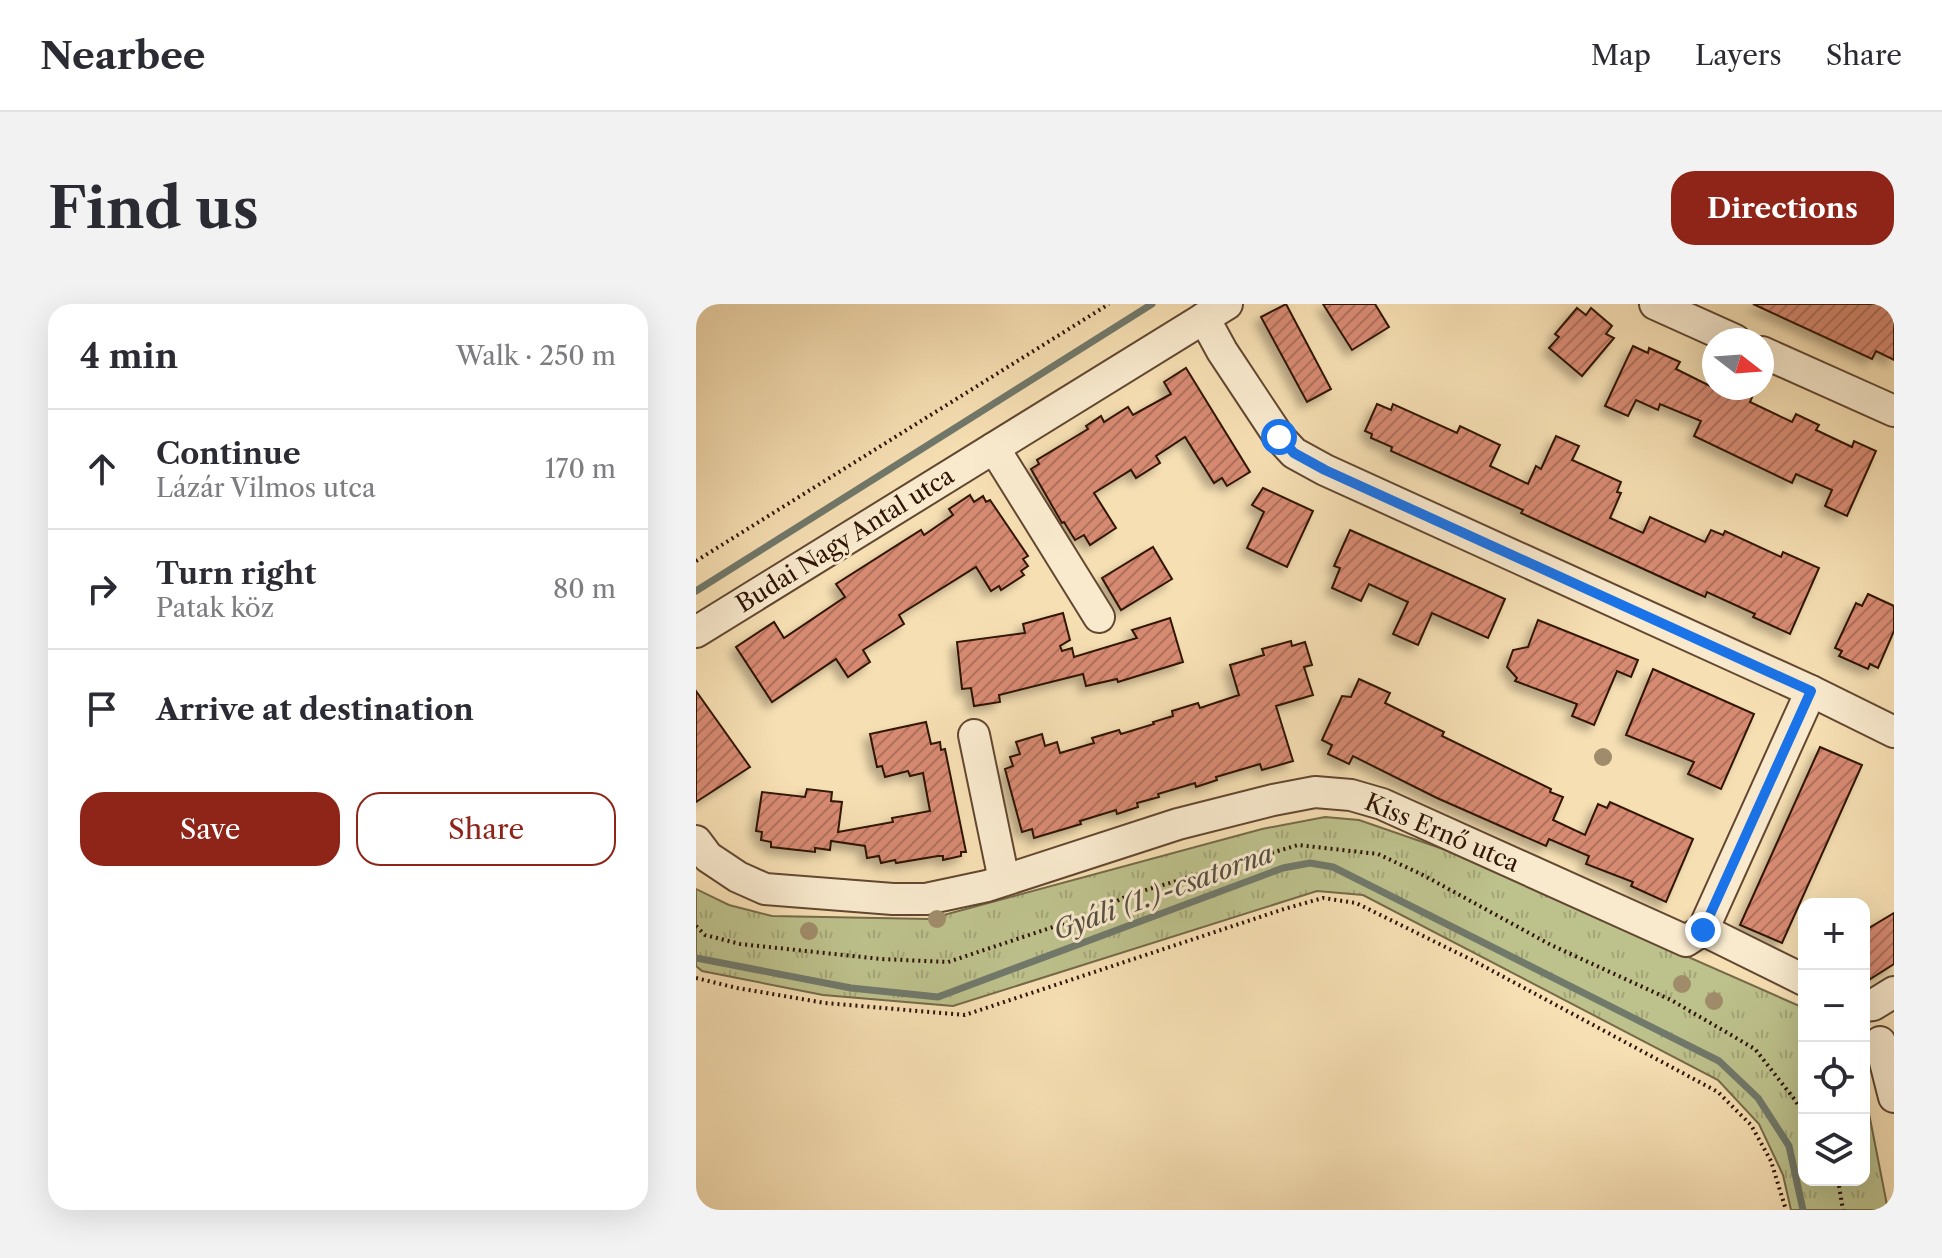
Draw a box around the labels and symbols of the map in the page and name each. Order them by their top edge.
north arrow [1702,328,1774,400]
route start [1261,419,1297,455]
street label: Budai Nagy Antal utca [731,461,959,618]
street label: Kiss Ernő utca [1361,787,1524,878]
water label: Gyáli (1.)-csatorna [1049,837,1278,947]
route end [1685,912,1721,948]

